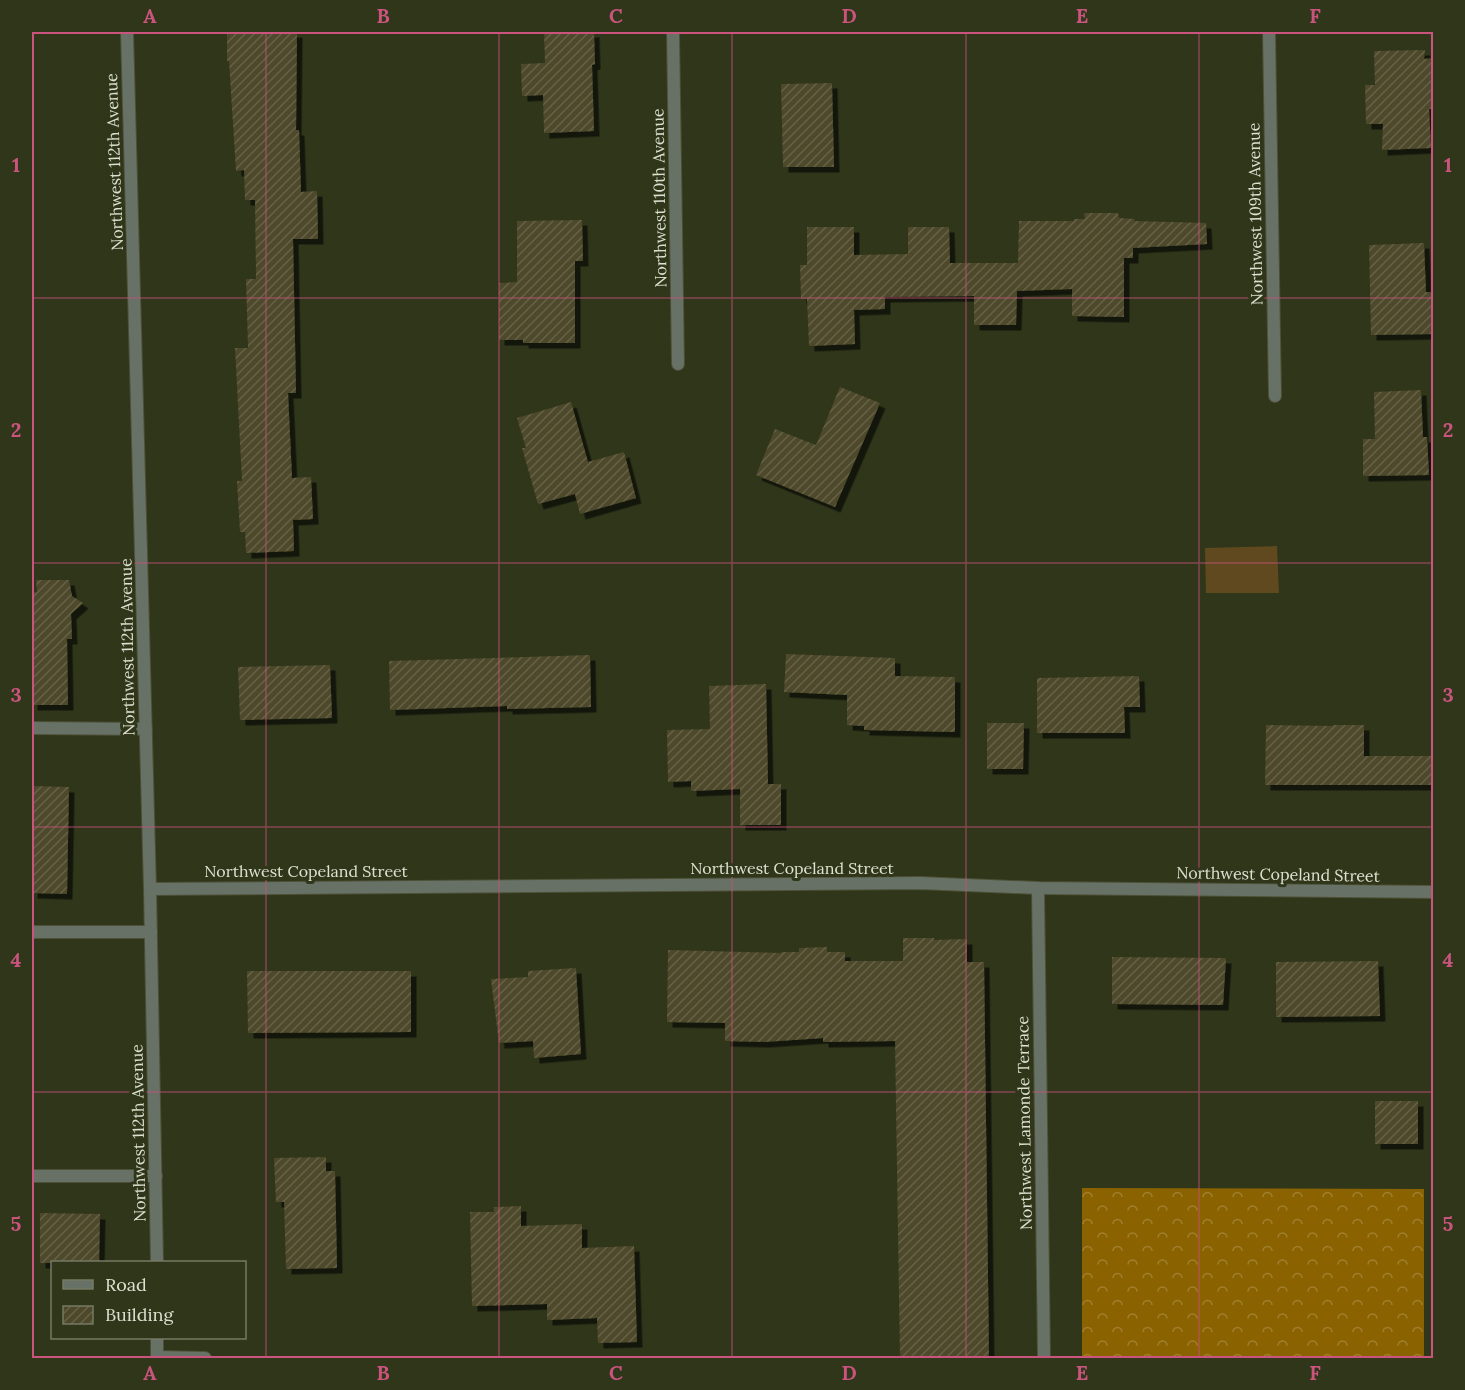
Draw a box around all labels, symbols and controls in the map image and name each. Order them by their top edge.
text: A [143,3,157,28]
text: B [376,3,390,28]
text: C [609,3,623,28]
text: D [841,3,857,28]
text: E [1076,3,1088,28]
text: F [1309,3,1321,28]
street label: Northwest 112th Avenue [101,72,127,251]
street label: Northwest 110th Avenue [647,108,671,288]
street label: Northwest 109th Avenue [1243,122,1267,305]
text: 1 [12,152,20,177]
text: 1 [1444,152,1452,177]
text: 2 [11,417,21,442]
text: 2 [1443,417,1453,442]
street label: Northwest 112th Avenue [115,558,139,736]
text: 3 [10,682,22,707]
text: 3 [1442,682,1454,707]
street label: Northwest Copeland Street [690,858,895,878]
street label: Northwest Copeland Street [204,861,409,881]
street label: Northwest Copeland Street [1176,862,1381,886]
text: 4 [11,947,22,972]
text: 4 [1443,947,1454,972]
street label: Northwest Lamonde Terrace [1012,1015,1036,1230]
street label: Northwest 112th Avenue [126,1044,150,1222]
text: 5 [11,1211,22,1236]
text: 5 [1443,1211,1454,1236]
legend [51,1261,246,1339]
text: Road [105,1273,147,1296]
text: Building [105,1303,175,1326]
text: A [143,1360,157,1385]
text: B [376,1360,390,1385]
text: C [609,1360,623,1385]
text: D [841,1360,857,1385]
text: E [1076,1360,1088,1385]
text: F [1309,1360,1321,1385]

